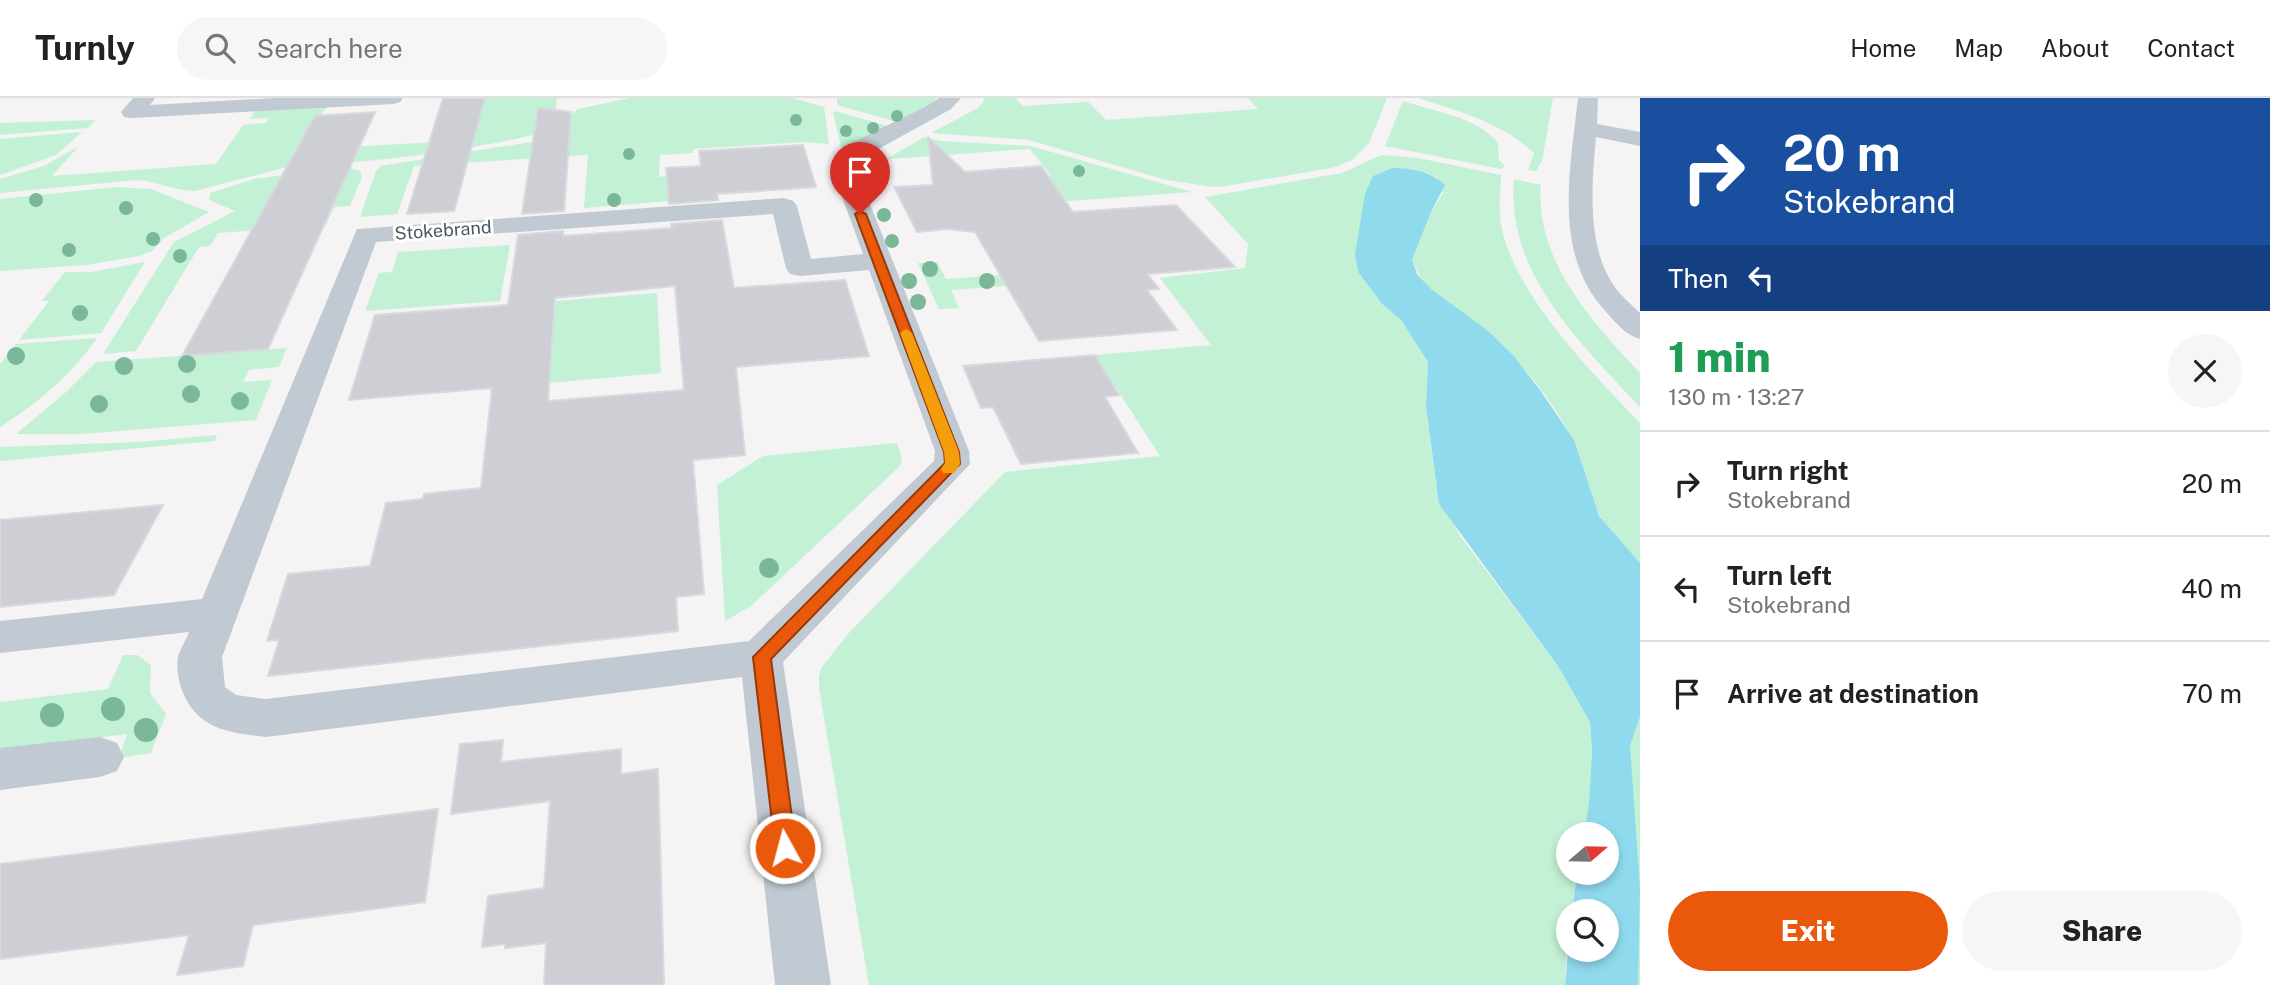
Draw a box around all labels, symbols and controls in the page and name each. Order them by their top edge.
search box [177,17,667,80]
text: Turnly [35,29,135,67]
icon: search [201,29,239,67]
text: Search here [257,33,403,64]
text: Home [1850,34,1916,62]
text: Map [1954,34,2003,62]
text: About [2041,34,2109,62]
text: Contact [2147,34,2235,62]
text: 20 m [1783,124,1901,182]
icon: right [1668,126,1759,217]
pin [830,142,890,214]
icon: arrive [841,153,879,191]
text: Stokebrand [1783,183,1956,220]
street label: Stokebrand [394,216,492,244]
icon: left [1742,259,1780,297]
text: Then [1668,263,1728,294]
text: 1 min [1668,332,1771,381]
button: close [2168,334,2242,408]
text: 130 m · 13:27 [1668,383,1805,410]
text: Turn right [1727,455,1849,486]
icon: right [1668,465,1706,503]
text: 20 m [2182,468,2242,499]
text: Stokebrand [1727,486,1851,513]
text: Turn left [1727,560,1832,591]
icon: left [1668,570,1706,608]
text: 40 m [2181,573,2242,604]
text: Stokebrand [1727,591,1851,618]
icon: arrive [1668,675,1706,713]
text: Arrive at destination [1727,678,1979,709]
text: 70 m [2182,678,2242,709]
position arrow [748,811,822,885]
north arrow [1556,822,1619,886]
map controls [1556,822,1619,962]
button: Exit [1668,891,1948,971]
button: Share [1962,891,2242,971]
button: search [1556,899,1619,962]

